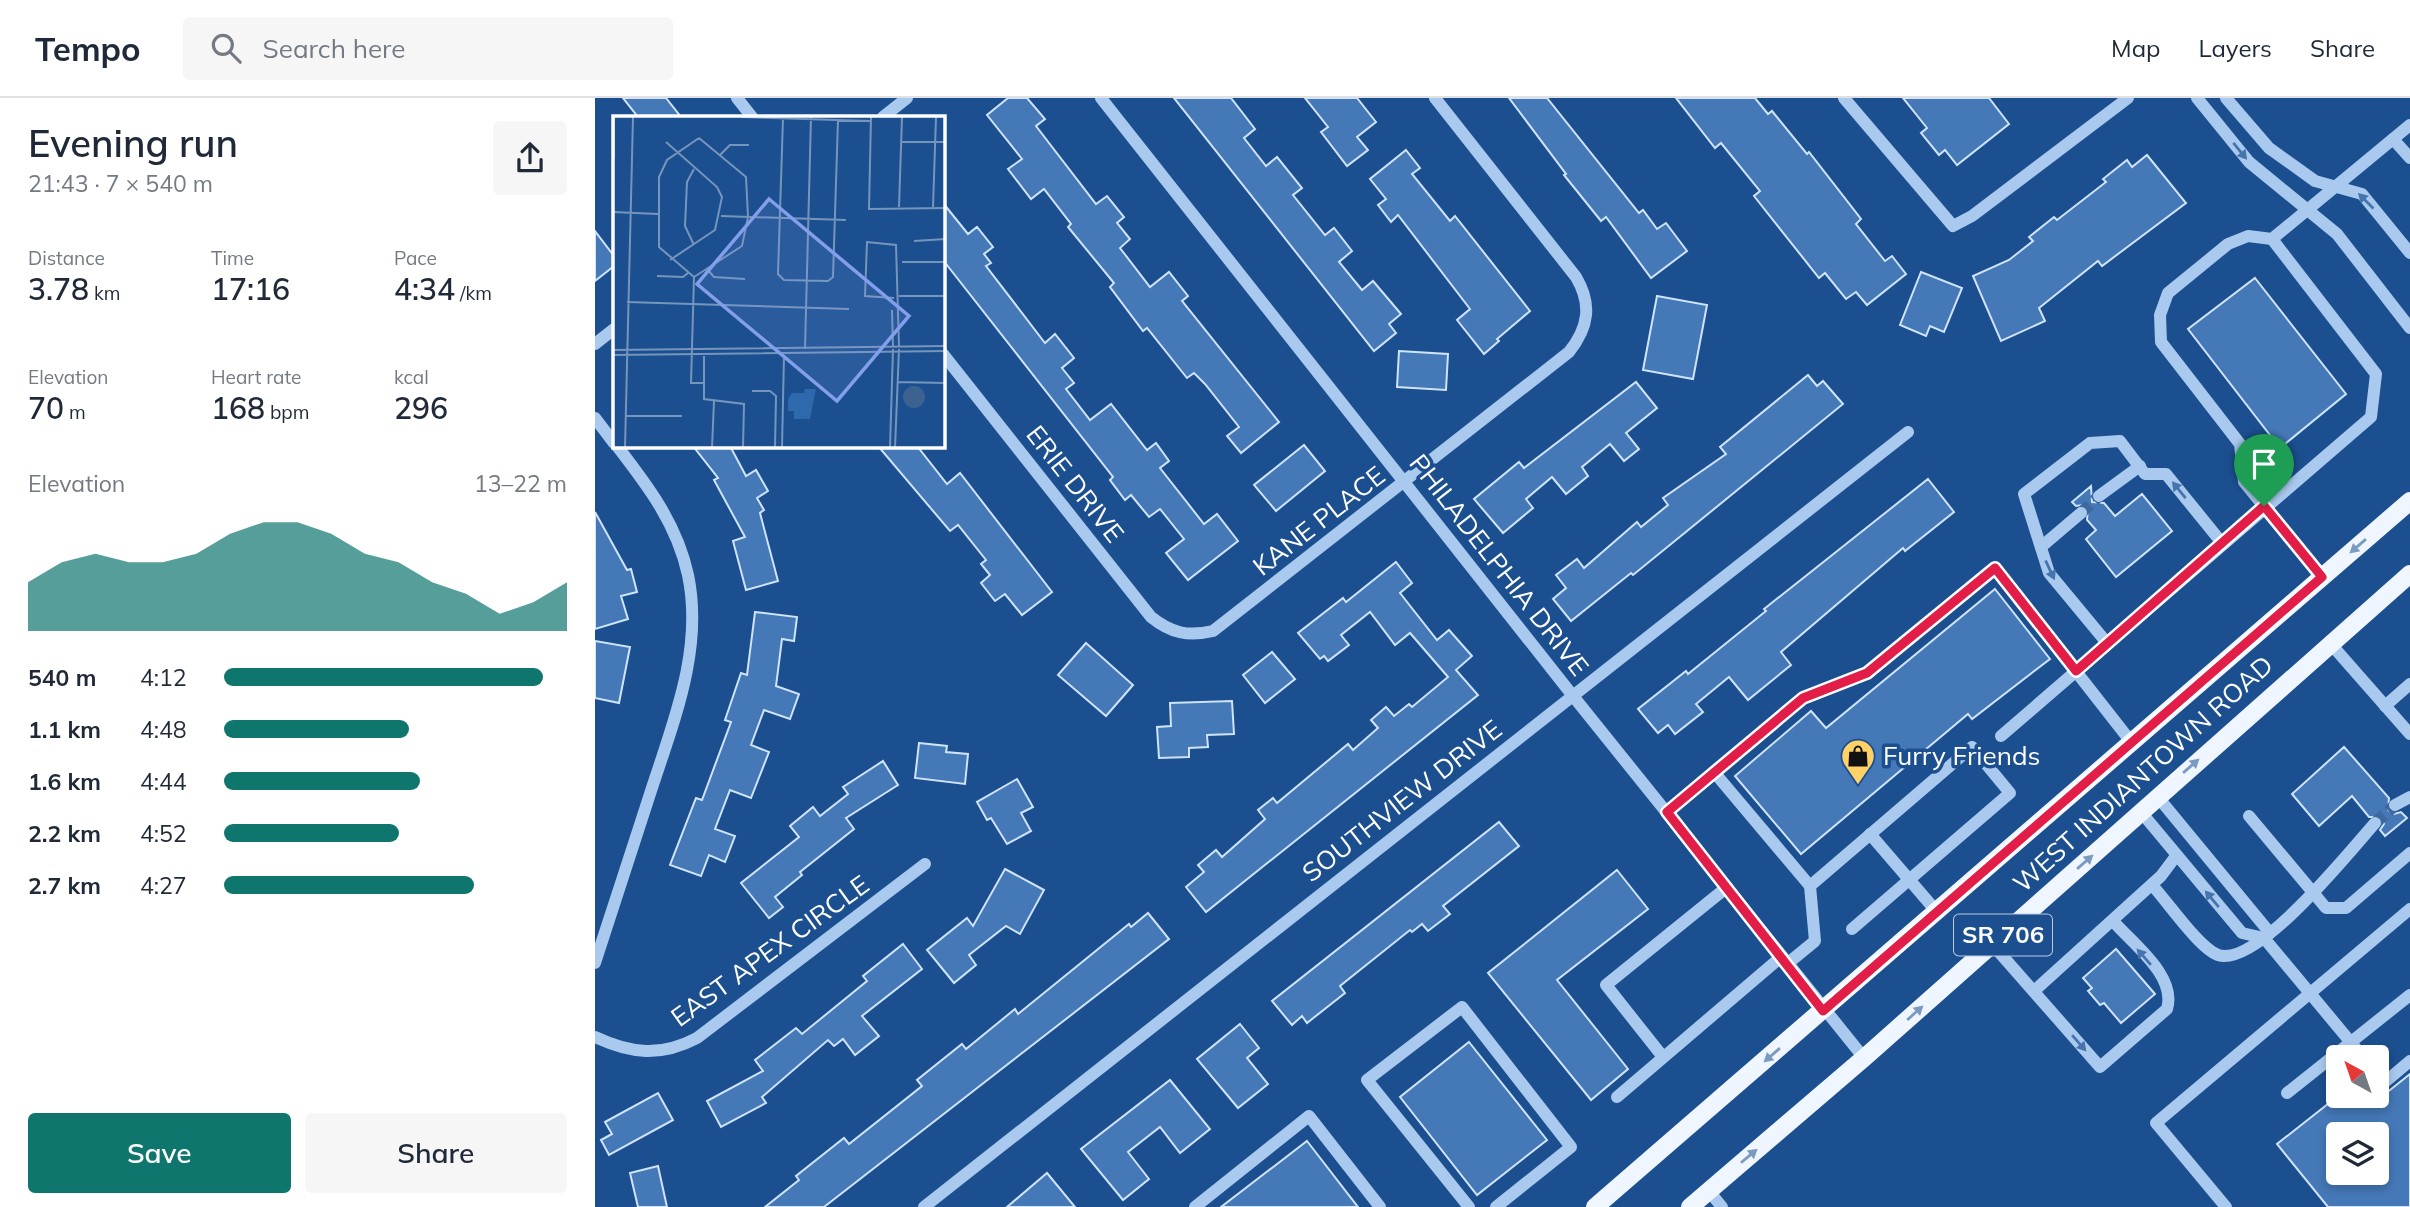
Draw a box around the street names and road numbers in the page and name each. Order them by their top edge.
street label: ERIE DRIVE [1019,418,1131,549]
street label: PHILADELPHIA DRIVE [1403,447,1596,682]
street label: KANE PLACE [1246,459,1391,582]
street label: WEST INDIANTOWN ROAD [2006,648,2280,899]
street label: SOUTHVIEW DRIVE [1295,712,1508,889]
street label: EAST APEX CIRCLE [664,868,875,1033]
road number: SR 706 [1954,914,2052,956]

